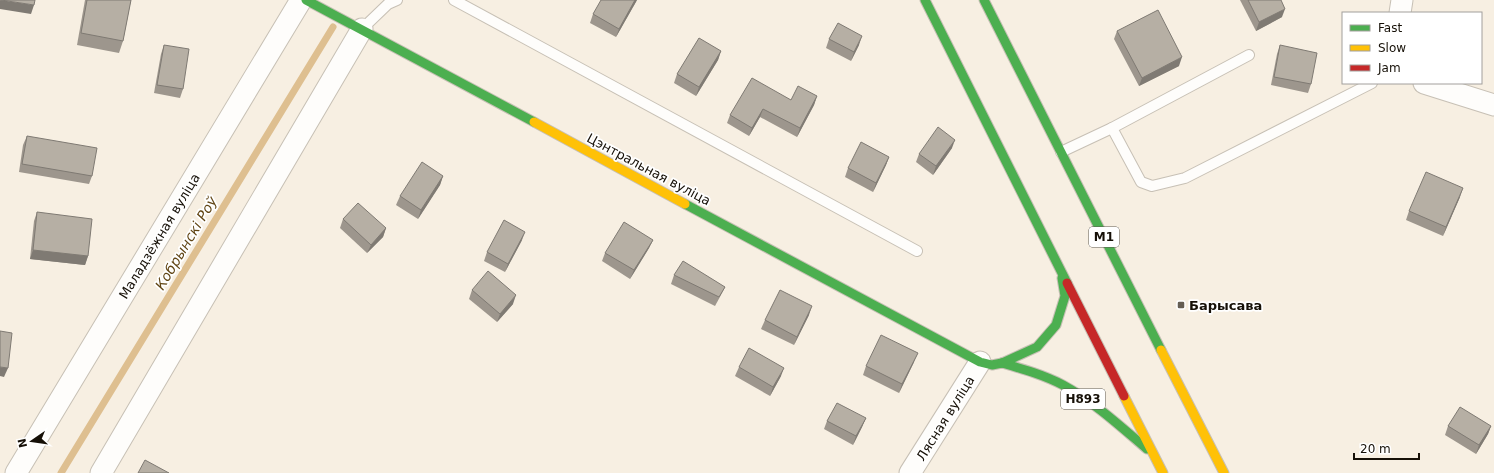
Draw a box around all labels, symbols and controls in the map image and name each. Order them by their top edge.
legend [1342,12,1482,84]
text: Fast [1378,21,1402,35]
text: Slow [1378,41,1406,55]
text: Jam [1377,61,1401,75]
street label: Цэнтральная вуліца [584,130,713,208]
street label: Маладзёжная вуліца [116,171,203,302]
water label: Кобрынскі Роў [152,193,221,293]
road number: М1 [1089,227,1119,247]
place label: Барысава [1189,298,1262,313]
marker: Барысава [1176,300,1186,310]
street label: Лясная вуліца [913,373,978,463]
road number: Н893 [1061,389,1105,409]
north arrow [12,421,52,461]
scale bar [1354,435,1419,461]
text: N [15,437,30,449]
text: 20 m [1360,442,1391,456]

